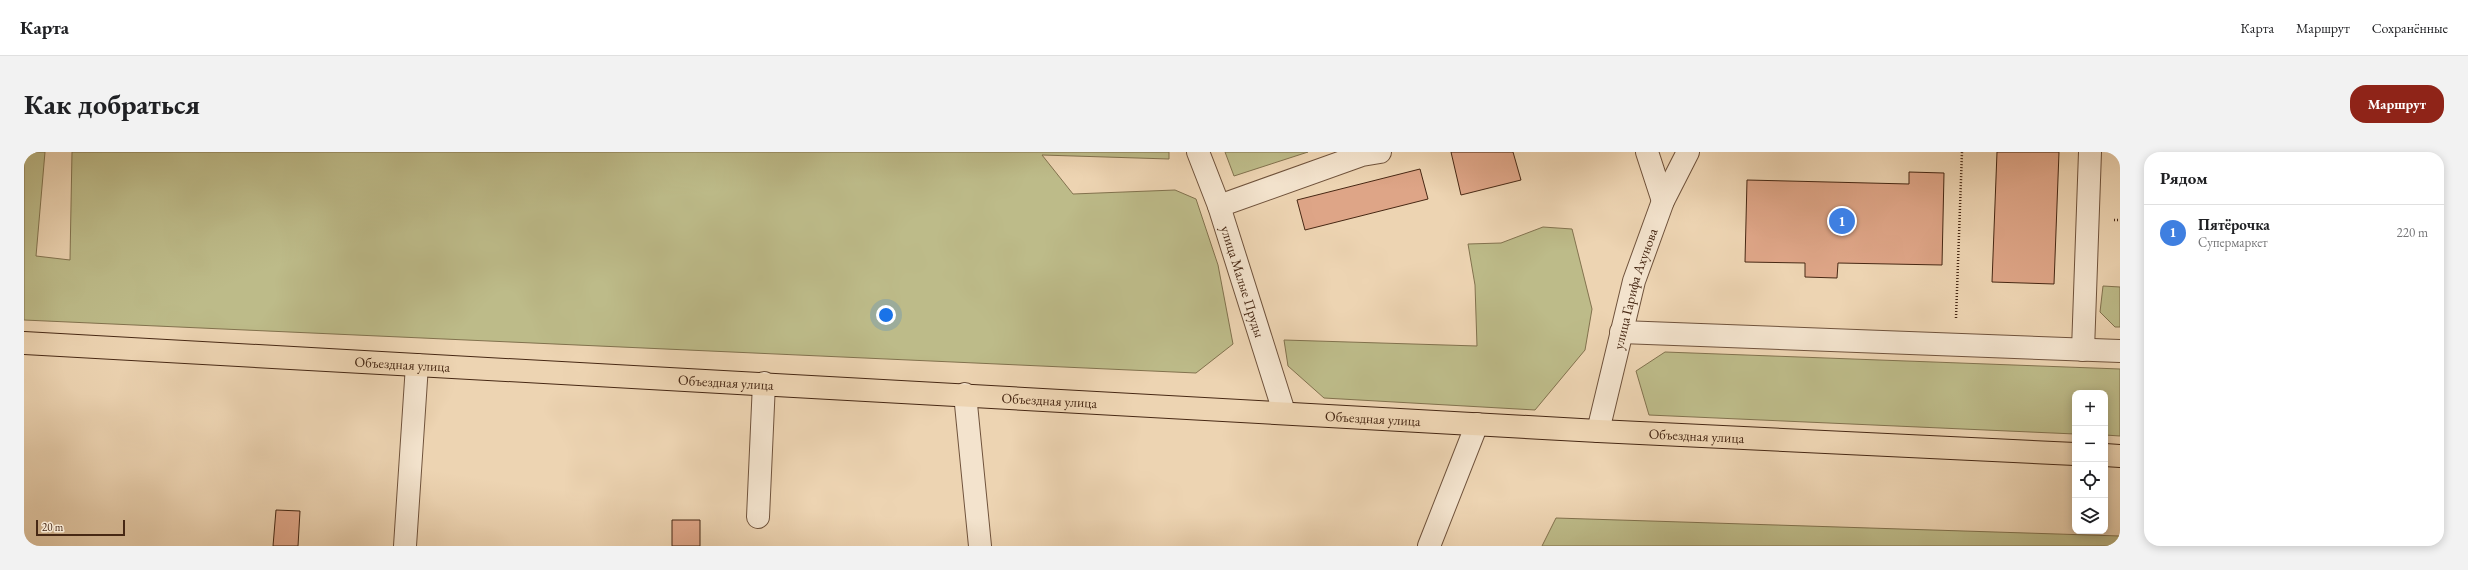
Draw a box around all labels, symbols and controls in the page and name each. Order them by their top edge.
text: Карта [20,15,69,40]
text: Карта [2241,19,2274,37]
text: Маршрут [2296,19,2350,37]
text: Сохранённые [2372,19,2448,37]
button: Маршрут [2350,85,2444,123]
text: Как добраться [24,86,200,122]
text: Рядом [2160,167,2208,189]
pin: 1 [1829,206,1855,236]
text: Пятёрочка [2198,215,2270,234]
street label: улица Малые Пруды [1217,223,1269,340]
text: 1 [2170,224,2176,241]
text: 220 m [2397,224,2428,241]
street label: улица Гарифа Ахунова [1609,225,1662,351]
text: Супермаркет [2198,234,2268,251]
your location [876,305,896,325]
street label: Объездная улица [354,352,451,376]
street label: Объездная улица [678,371,775,394]
street label: Объездная улица [1001,389,1098,412]
map controls [2072,390,2108,534]
button: + [2072,390,2108,426]
street label: Объездная улица [1325,407,1422,430]
street label: Объездная улица [1648,424,1745,447]
button: − [2072,426,2108,462]
button: locate [2072,462,2108,498]
button: layers [2072,498,2108,534]
scale bar [36,518,125,537]
text: 20 m [42,520,63,534]

